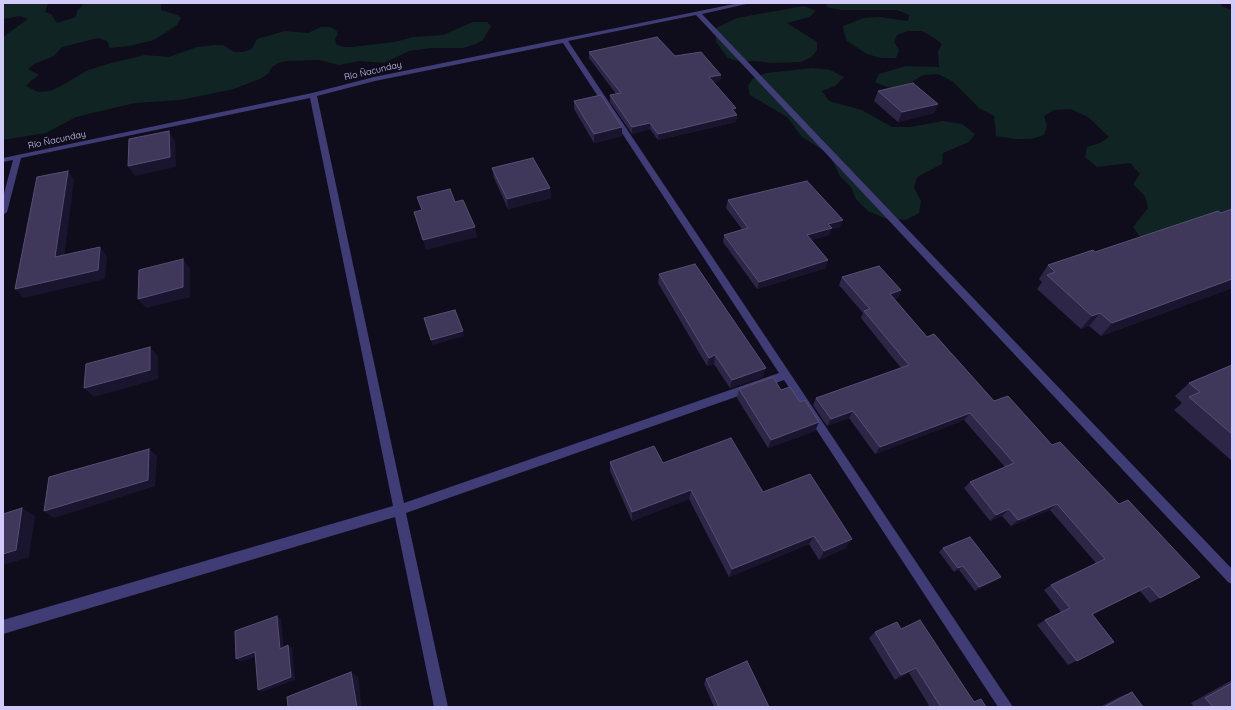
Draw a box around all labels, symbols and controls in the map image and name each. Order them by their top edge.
street label: Río Ñacunday [343,59,403,83]
street label: Río Ñacunday [27,129,87,151]

